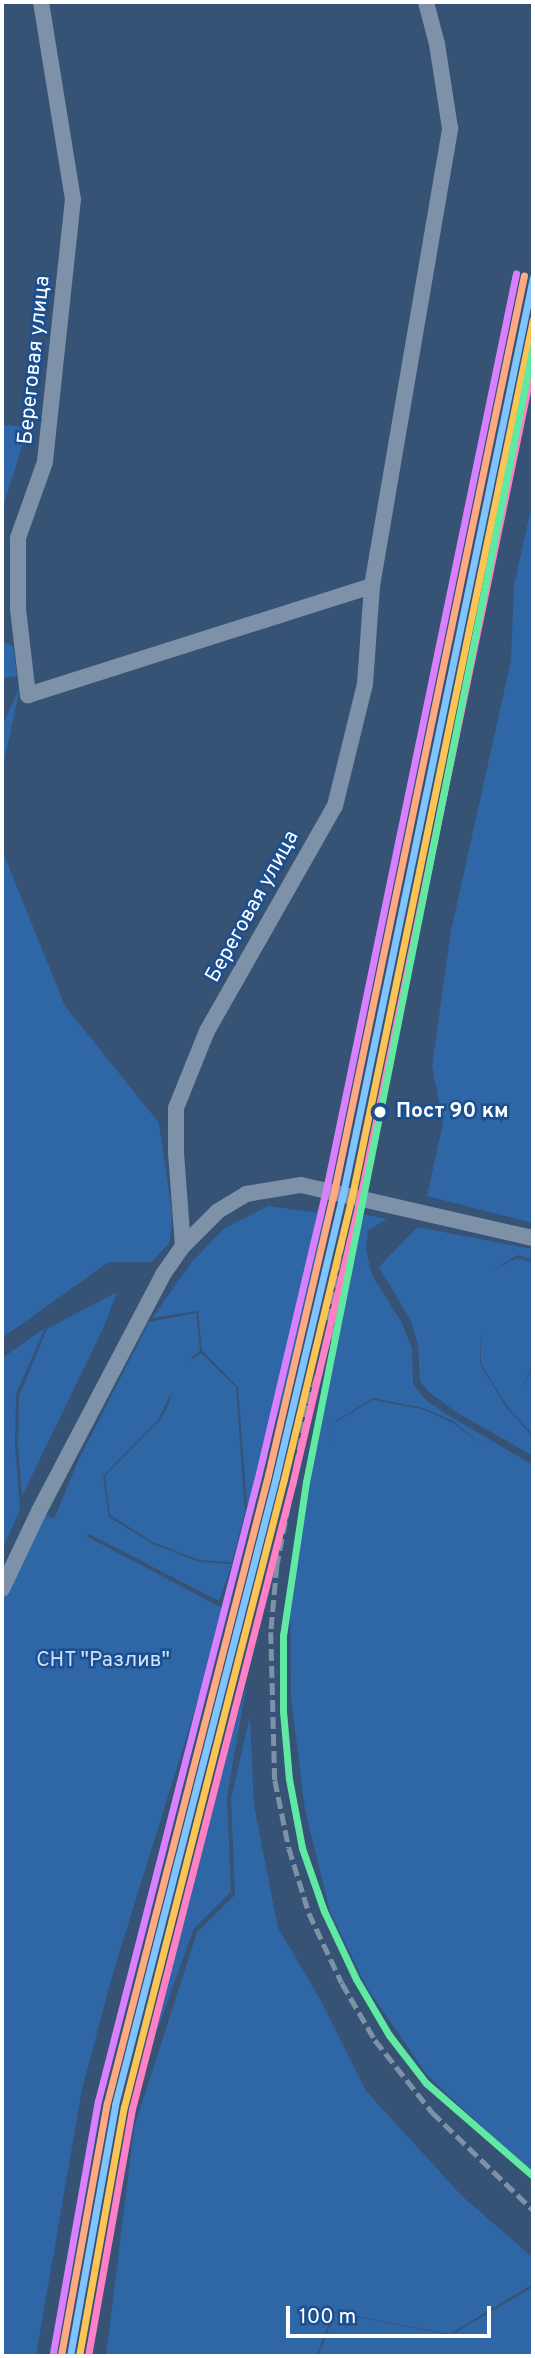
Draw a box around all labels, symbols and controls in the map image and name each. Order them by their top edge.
street label: Береговая улица [14,274,56,446]
street label: Береговая улица [201,827,305,987]
place label: Пост 90 км [396,1099,509,1125]
marker: Пост 90 км [370,1102,390,1122]
park label: СНТ "Разлив" [36,1648,170,1674]
scale bar [290,2292,495,2336]
text: 100 m [299,2304,356,2331]

